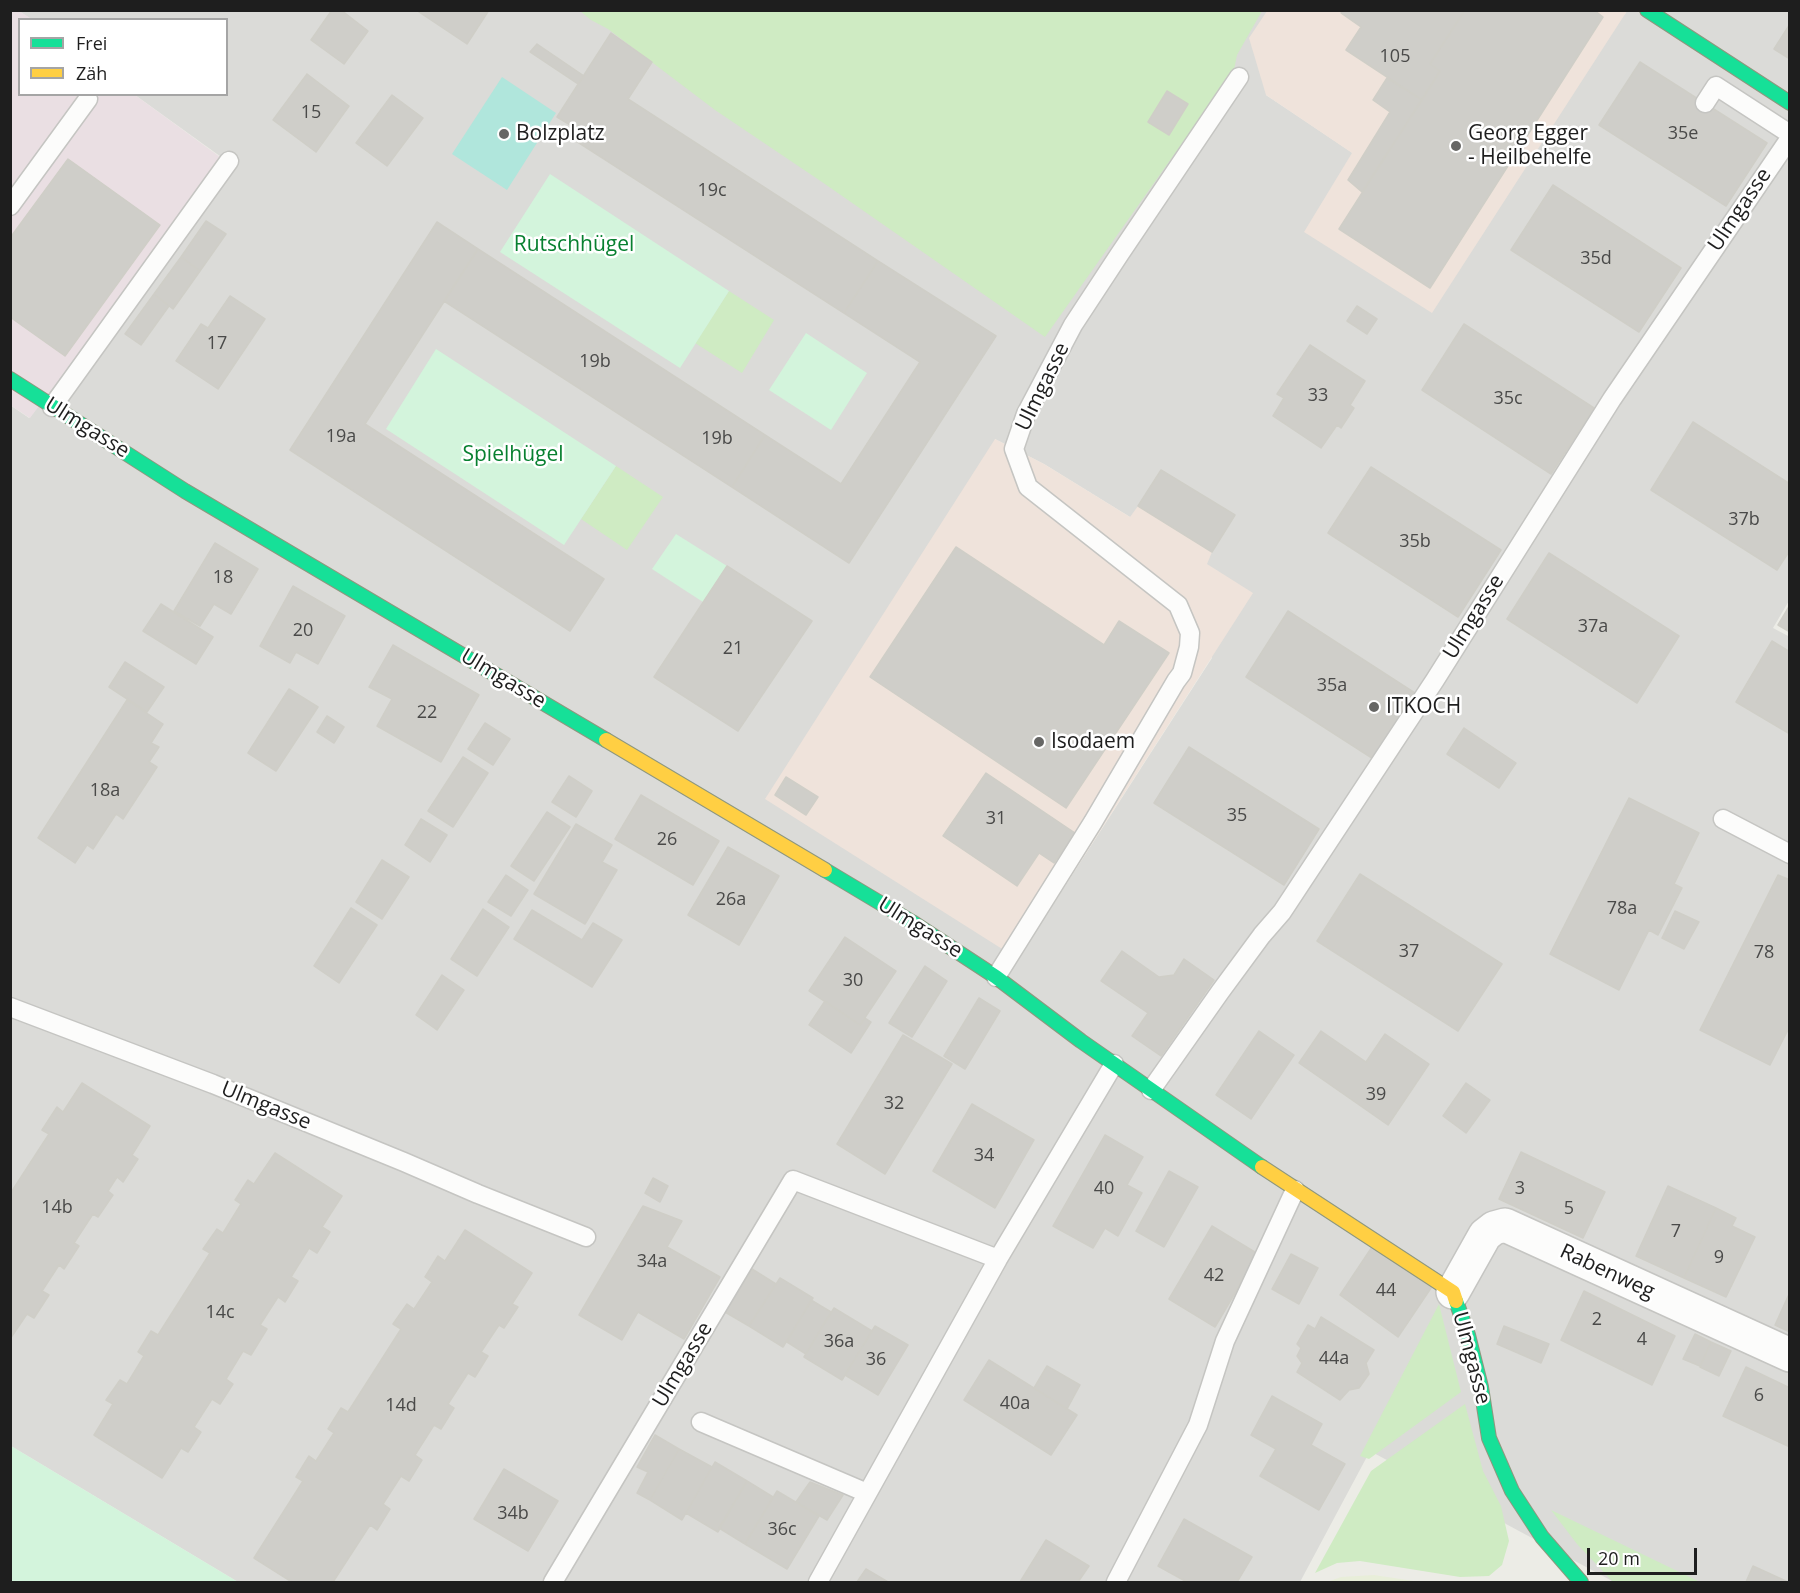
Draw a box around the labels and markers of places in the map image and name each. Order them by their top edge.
place label: Bolzplatz [516,121,604,147]
place label: Georg Egger - Heilbehelfe [1468,121,1592,171]
marker: Bolzplatz [497,127,511,141]
marker: Georg Egger - Heilbehelfe [1449,139,1463,153]
place label: ITKOCH [1386,694,1461,720]
marker: ITKOCH [1367,700,1381,714]
place label: Isodaem [1051,729,1135,755]
marker: Isodaem [1032,735,1046,749]

